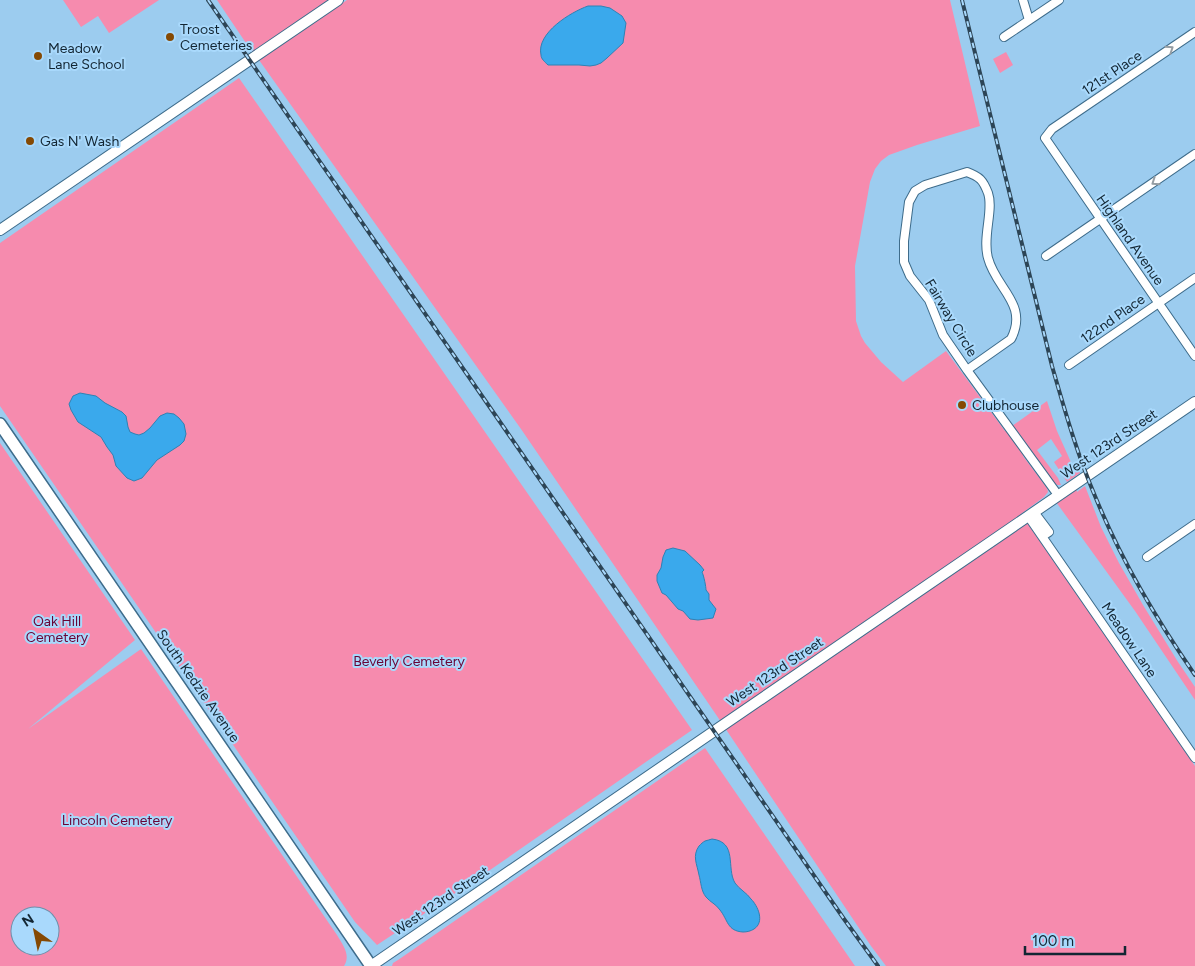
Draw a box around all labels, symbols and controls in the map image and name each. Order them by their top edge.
place label: Troost Cemeteries [180,21,252,54]
marker: Troost Cemeteries [164,31,176,43]
place label: Meadow Lane School [48,40,125,73]
one-way arrow [1164,46,1173,55]
street label: 121st Place [1079,47,1145,99]
marker: Meadow Lane School [32,50,44,62]
place label: Gas N' Wash [40,133,119,150]
marker: Gas N' Wash [24,135,36,147]
one-way arrow [1151,176,1161,185]
street label: Highland Avenue [1092,191,1168,289]
street label: Fairway Circle [921,276,981,360]
street label: 122nd Place [1078,290,1149,347]
place label: Clubhouse [972,397,1039,414]
marker: Clubhouse [956,399,968,411]
street label: West 123rd Street [1058,405,1160,483]
street label: Meadow Lane [1098,599,1161,681]
park label: Oak Hill Cemetery [26,613,89,646]
street label: South Kedzie Avenue [153,626,244,746]
street label: West 123rd Street [724,633,826,711]
park label: Beverly Cemetery [353,653,465,670]
park label: Lincoln Cemetery [62,812,173,829]
street label: West 123rd Street [390,862,492,940]
north arrow [10,906,60,956]
text: N [19,910,37,931]
scale bar [1025,924,1125,956]
text: 100 m [1032,932,1074,950]

